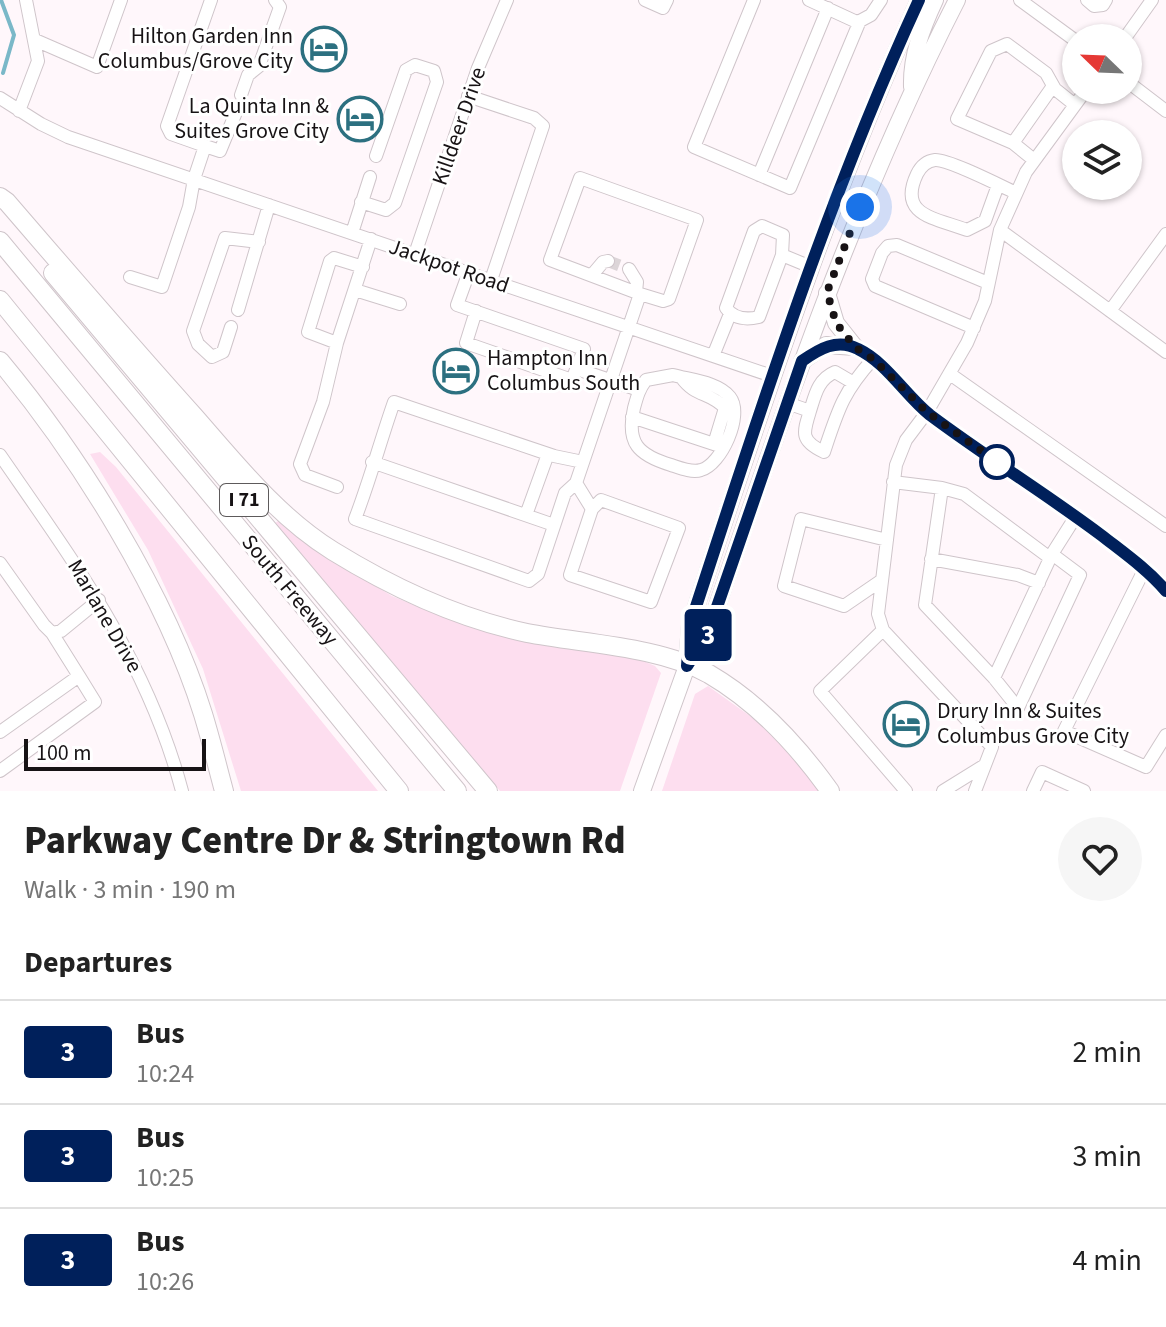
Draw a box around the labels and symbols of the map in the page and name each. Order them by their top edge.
place label: Hilton Garden Inn Columbus/Grove City [98,20,294,77]
north arrow [1062,24,1142,104]
hotel icon: Hilton Garden Inn Columbus/Grove City [300,25,348,73]
street label: Killdeer Drive [424,63,494,189]
place label: La Quinta Inn & Suites Grove City [174,90,330,147]
hotel icon: La Quinta Inn & Suites Grove City [336,95,384,143]
your location [840,187,880,227]
street label: Jackpot Road [385,230,513,302]
place label: Hampton Inn Columbus South [487,342,640,399]
hotel icon: Hampton Inn Columbus South [432,347,480,395]
unlabelled marker [980,445,1014,479]
road number: I 71 [220,484,268,516]
street label: South Freeway [234,528,346,653]
street label: Marlane Drive [60,553,151,679]
line badge: 3 [682,609,734,661]
place label: Drury Inn & Suites Columbus Grove City [937,695,1130,752]
hotel icon: Drury Inn & Suites Columbus Grove City [882,700,930,748]
scale bar [24,735,206,771]

